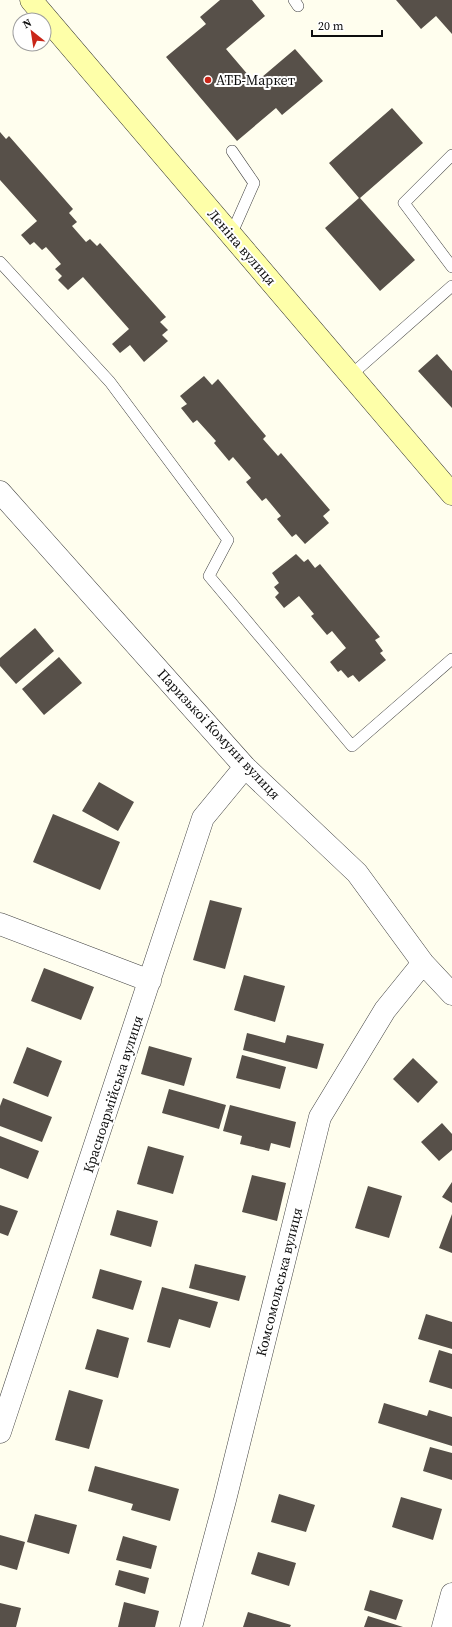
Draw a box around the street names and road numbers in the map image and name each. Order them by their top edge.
street label: Леніна вулиця [203,204,281,290]
street label: Паризької Комуни вулиця [153,664,285,804]
street label: Красноармійська вулиця [78,1013,148,1175]
street label: Комсомольська вулиця [251,1205,307,1359]

